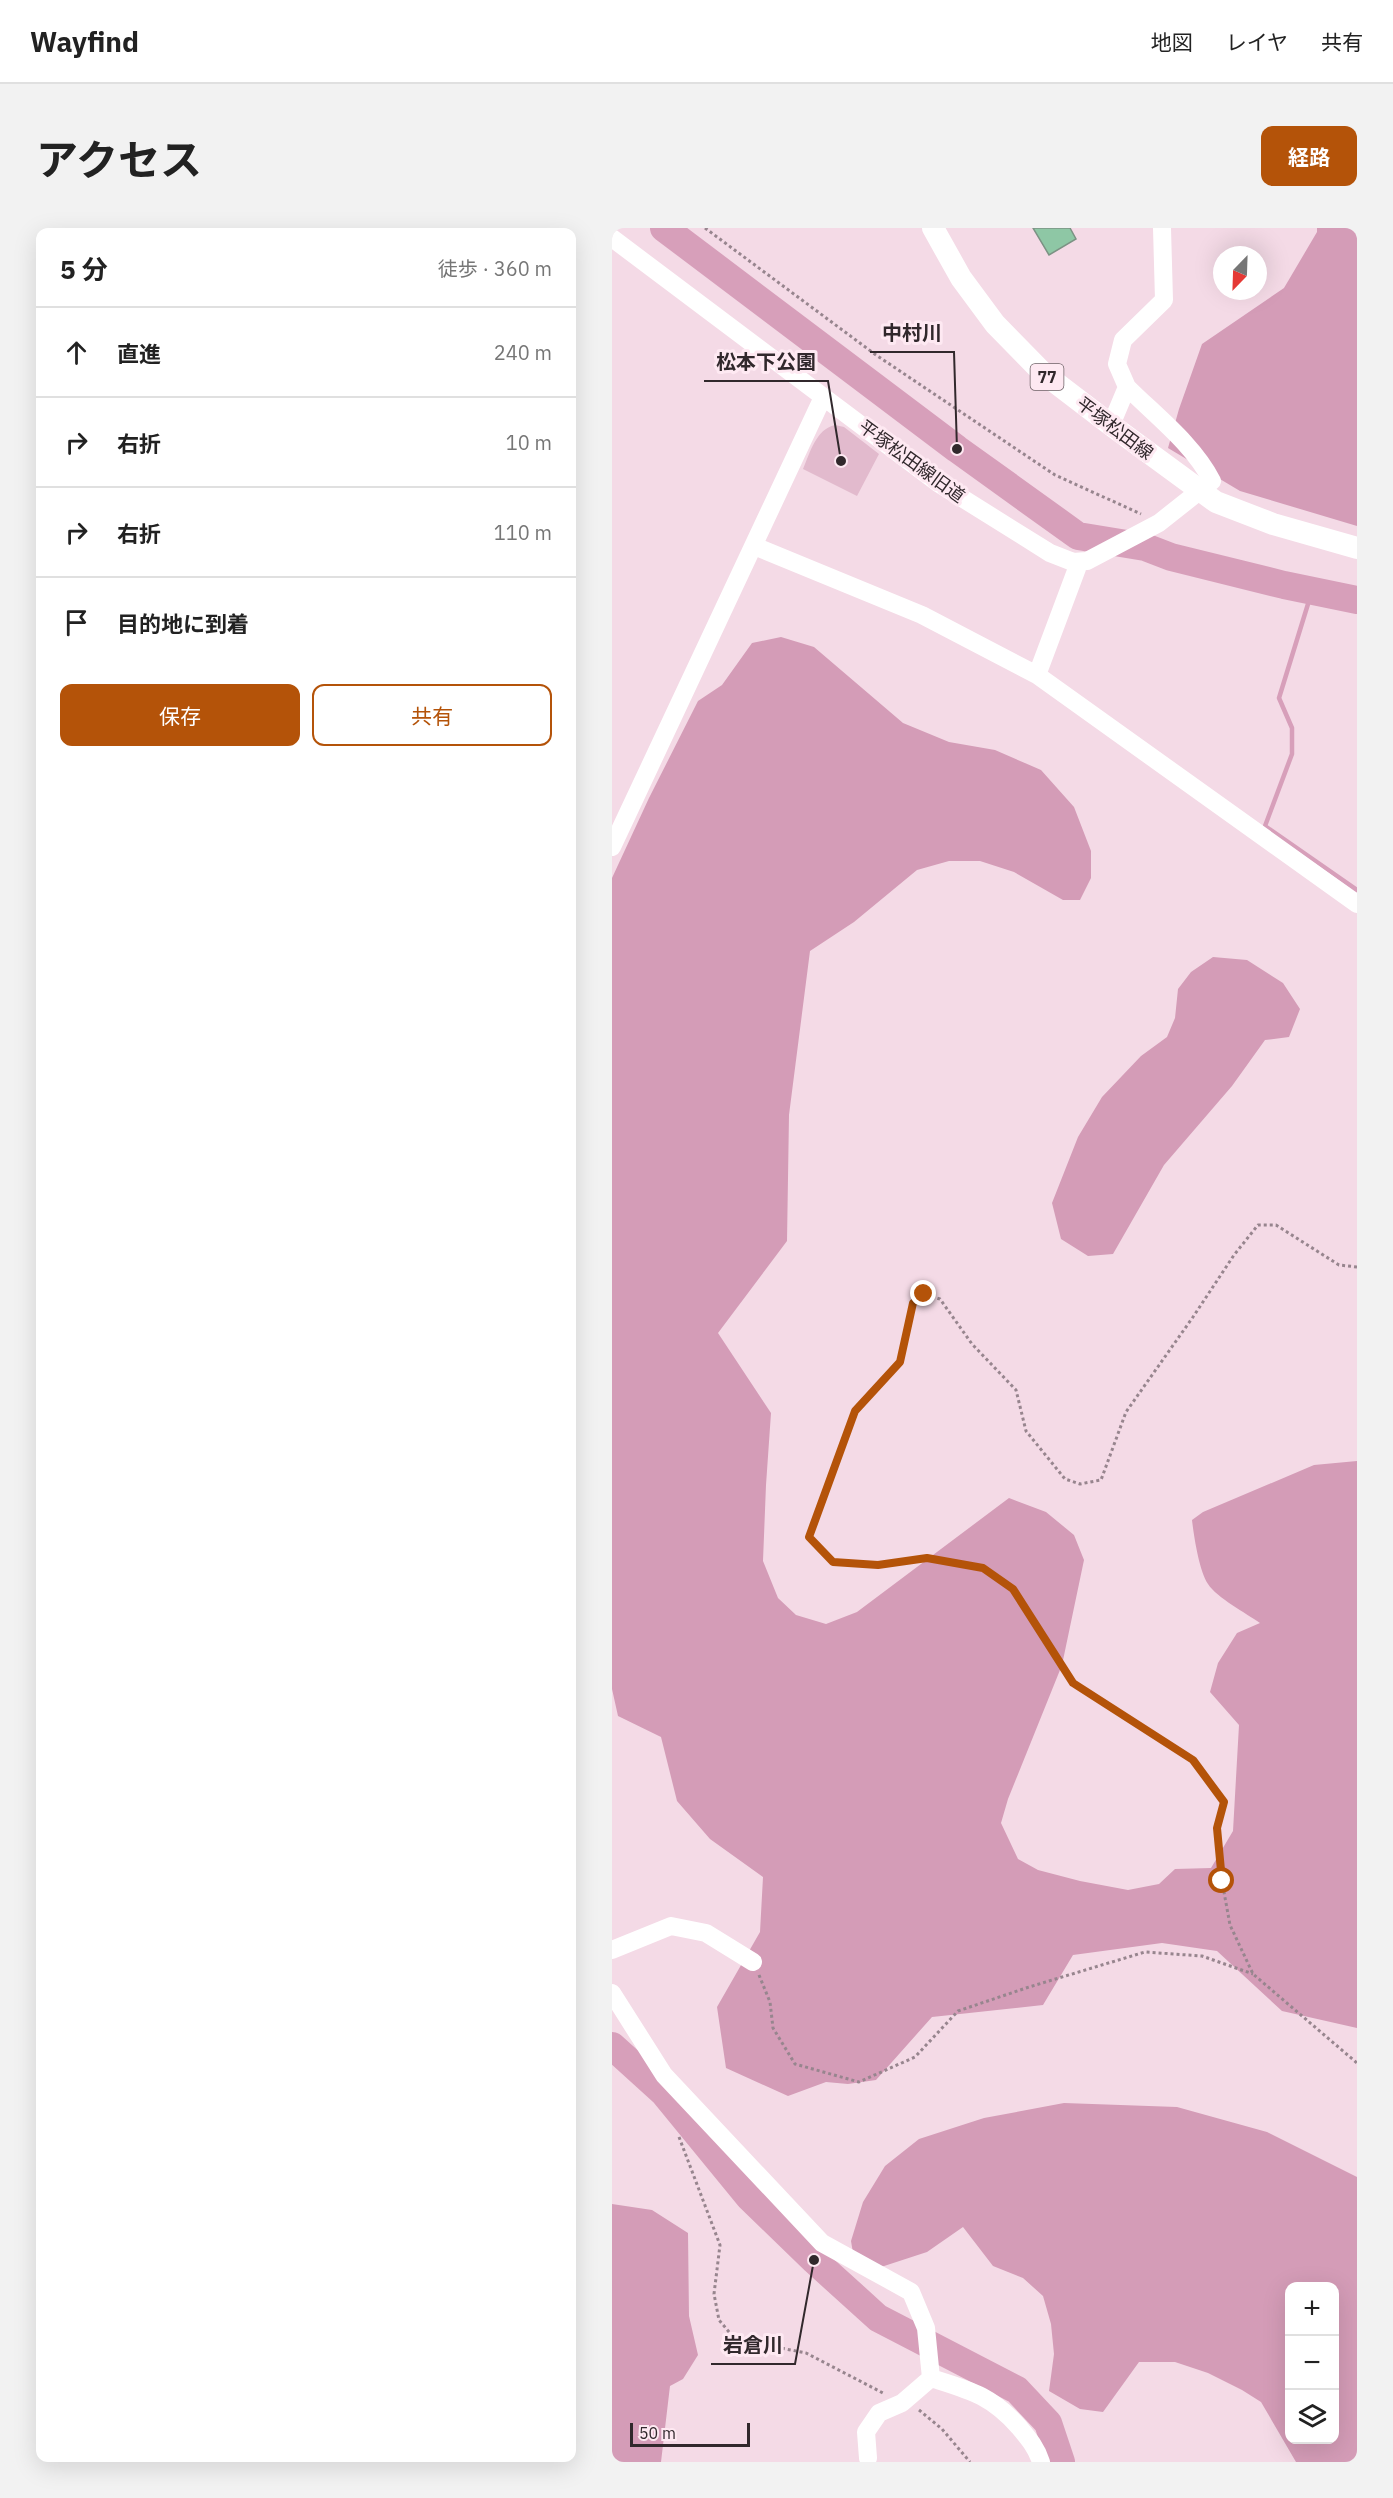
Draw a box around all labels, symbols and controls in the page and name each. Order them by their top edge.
text: Wayfind [30,23,139,60]
text: 地図 [1151,28,1193,56]
text: レイヤ [1226,28,1288,56]
text: 共有 [1321,28,1363,56]
button: 経路 [1261,126,1357,186]
text: アクセス [36,132,202,187]
north arrow [1213,246,1267,300]
text: 5 分 [60,252,108,286]
text: 徒歩 · 360 m [438,255,552,282]
callout: 中村川 [870,314,954,352]
text: 中村川 [882,319,942,346]
icon: ahead [60,336,93,369]
text: 直進 [117,339,161,368]
text: 240 m [494,339,552,366]
callout: 松本下公園 [704,343,828,381]
text: 松本下公園 [716,348,816,375]
road number: 77 [1030,364,1064,390]
street label: 平塚松田線 [1072,392,1158,464]
street label: 平塚松田線旧道 [854,415,970,507]
icon: right [60,426,93,459]
text: 右折 [117,429,161,458]
text: 10 m [506,429,552,456]
icon: right [60,516,93,549]
text: 右折 [117,519,161,548]
text: 110 m [494,519,552,546]
icon: arrive [60,606,93,639]
text: 目的地に到着 [117,609,249,638]
button: 保存 [60,684,300,746]
button: 共有 [312,684,552,746]
route end [910,1280,936,1306]
route start [1208,1867,1234,1893]
map controls [1285,2282,1339,2444]
button: + [1285,2282,1339,2336]
callout: 岩倉川 [711,2326,795,2364]
text: 岩倉川 [723,2331,783,2358]
button: − [1285,2336,1339,2390]
button: layers [1285,2390,1339,2444]
scale bar [630,2420,750,2448]
text: 50 m [639,2423,676,2443]

